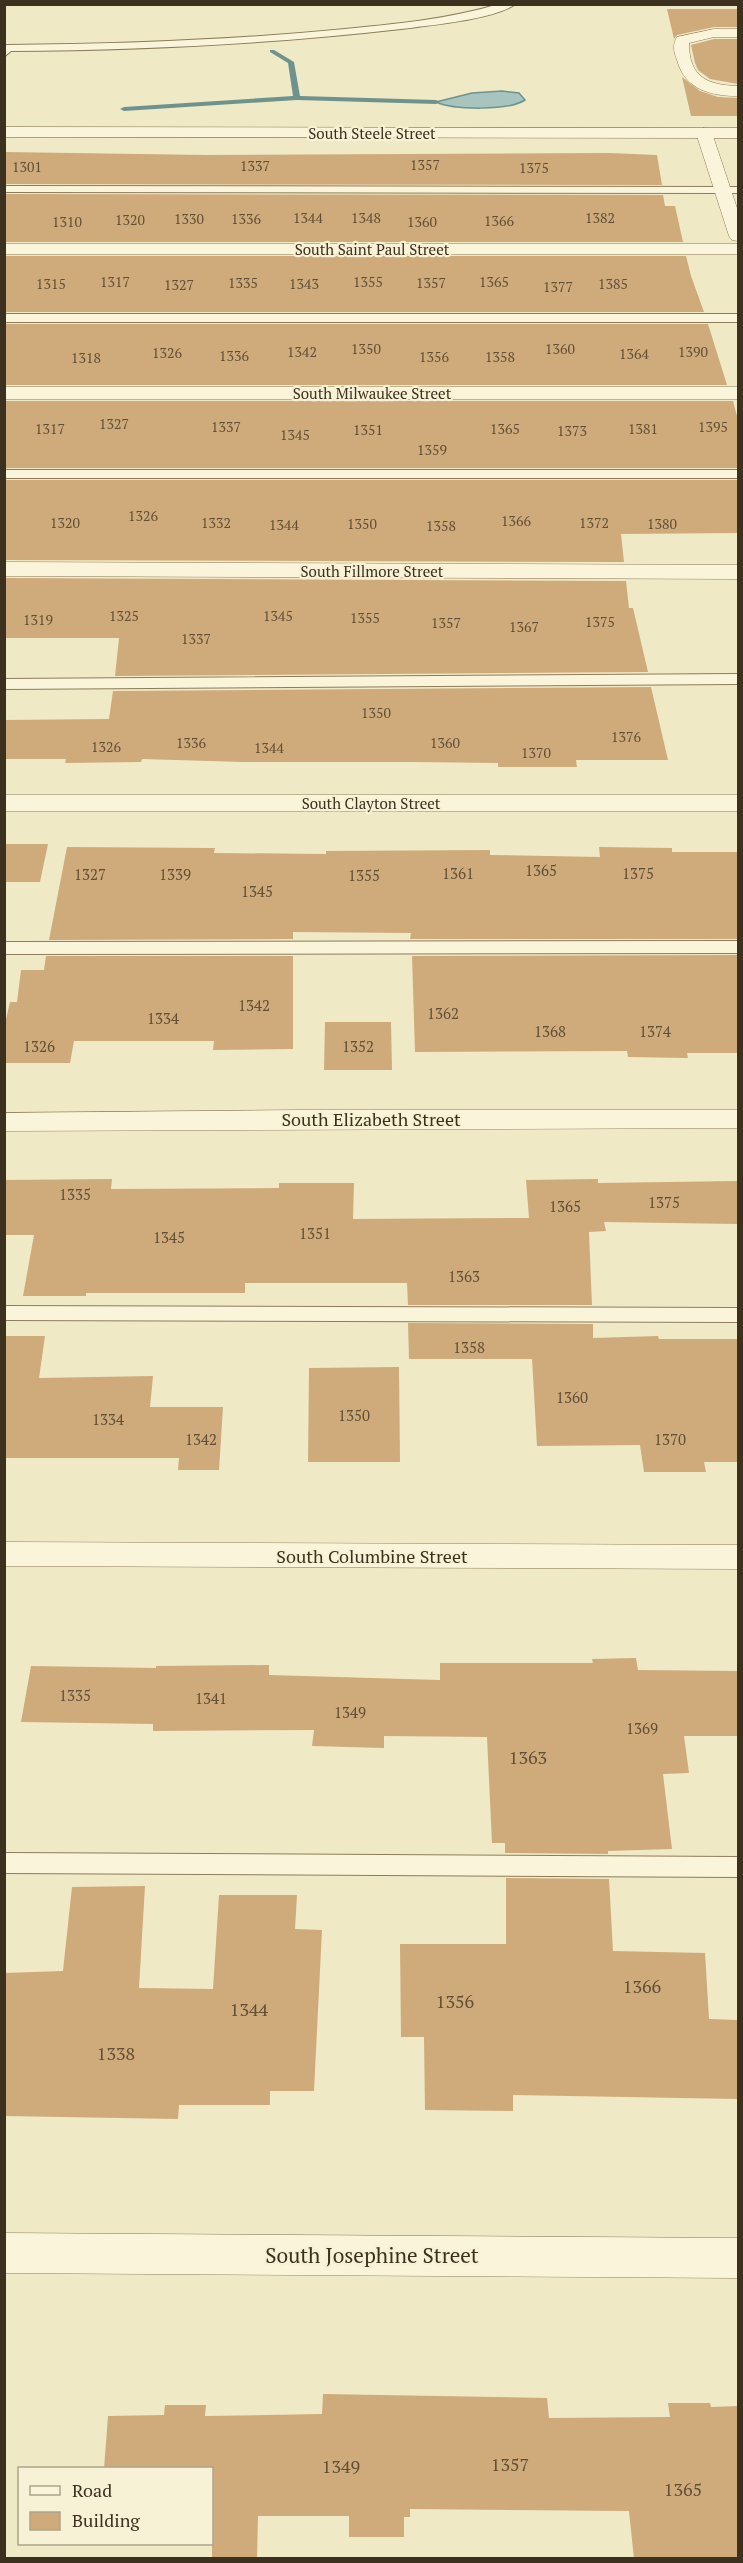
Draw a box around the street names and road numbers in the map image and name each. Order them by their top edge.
street label: South Steele Street [308,123,436,143]
street label: South Saint Paul Street [295,239,450,259]
street label: South Milwaukee Street [293,383,452,403]
street label: South Fillmore Street [301,561,444,581]
street label: South Clayton Street [302,793,441,813]
street label: South Elizabeth Street [281,1107,461,1131]
street label: South Columbine Street [276,1544,468,1568]
street label: South Josephine Street [265,2241,479,2269]

